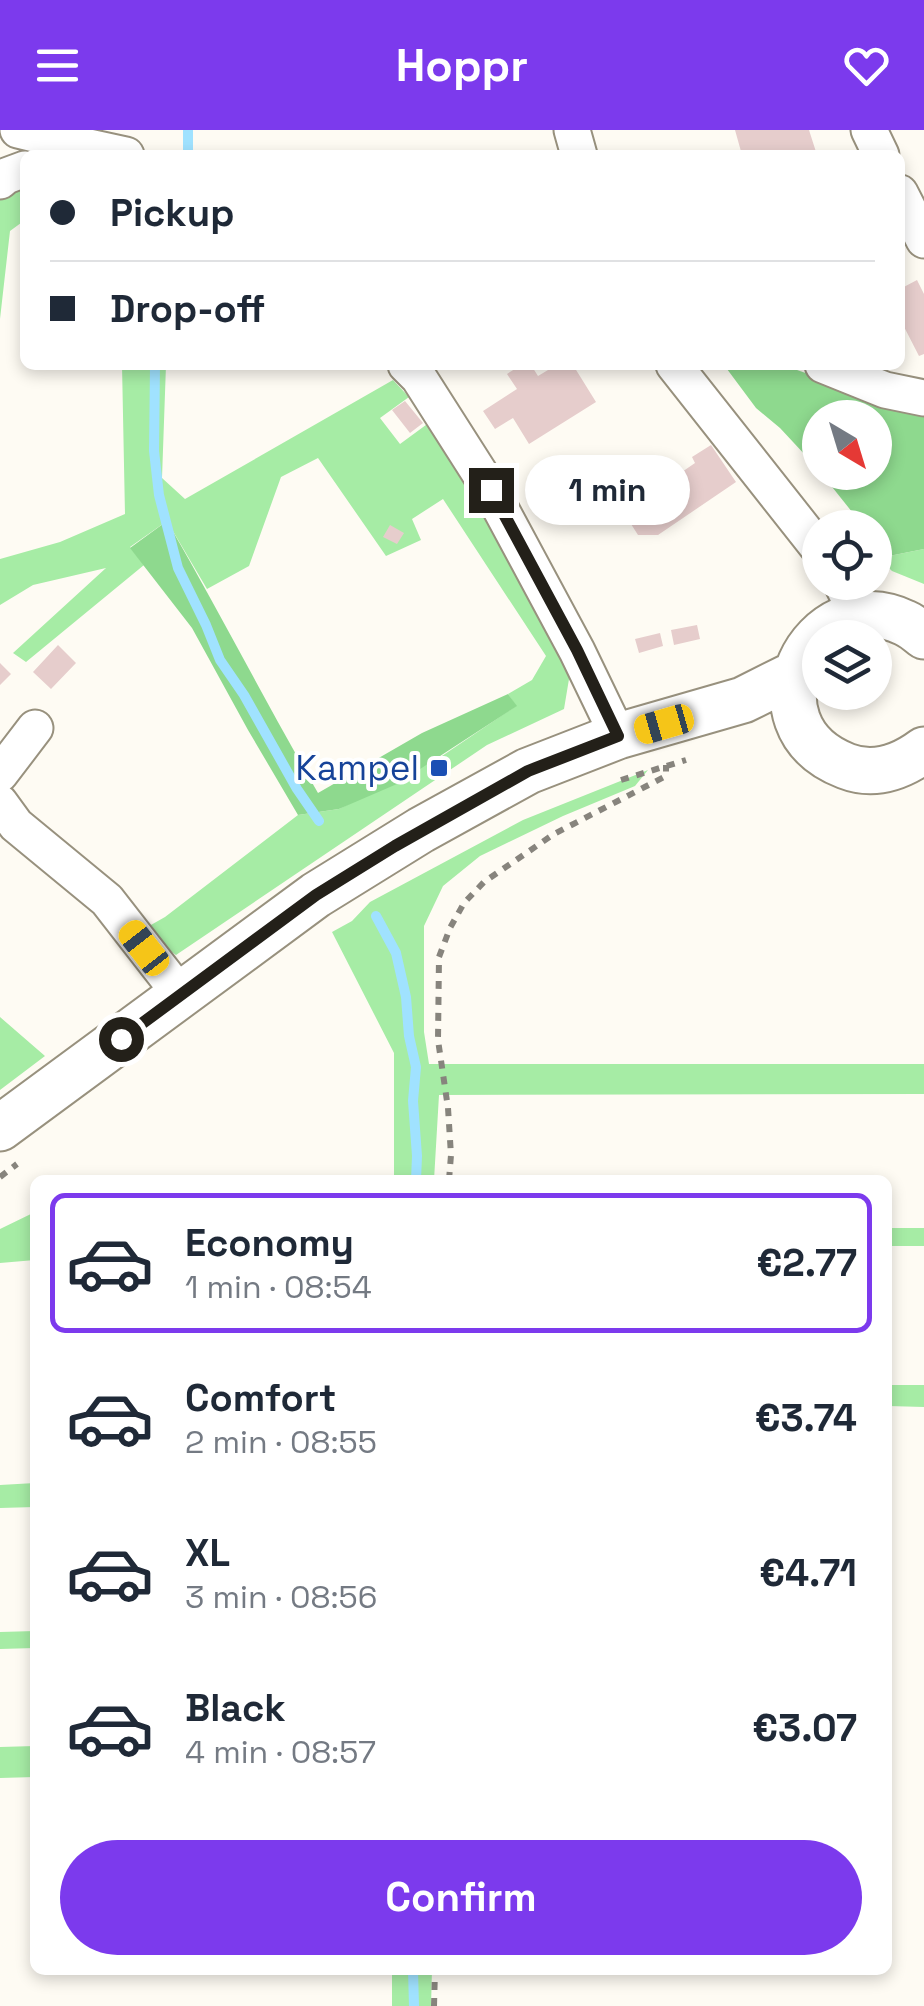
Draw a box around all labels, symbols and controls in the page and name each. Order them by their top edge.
text: Hoppr [396,37,528,94]
icon: menu [30,38,85,93]
icon: heart [839,38,894,93]
text: Pickup [110,189,234,237]
text: Drop-off [110,285,265,333]
north arrow [802,400,892,490]
map controls [802,400,892,710]
callout: 1 min [526,455,691,525]
route end [469,468,514,513]
text: 1 min [568,470,647,510]
button: locate [802,510,892,600]
button: layers [802,620,892,710]
car [631,701,697,747]
place label: Kampel [296,746,419,790]
marker: Kampel [428,757,450,779]
car [114,915,174,981]
route start [99,1017,144,1062]
icon: car [65,1218,155,1308]
text: Economy [185,1219,354,1267]
text: €2.77 [757,1239,857,1287]
text: 1 min · 08:54 [185,1267,372,1307]
icon: car [65,1373,155,1463]
text: Comfort [185,1374,336,1422]
text: €3.74 [755,1394,857,1442]
text: 2 min · 08:55 [185,1422,377,1462]
icon: car [65,1528,155,1618]
text: XL [185,1529,230,1577]
text: €4.71 [759,1549,857,1597]
text: 3 min · 08:56 [185,1577,377,1617]
icon: car [65,1683,155,1773]
text: Black [185,1684,286,1732]
text: €3.07 [752,1704,857,1752]
text: 4 min · 08:57 [185,1732,376,1772]
button: Confirm [60,1840,862,1955]

